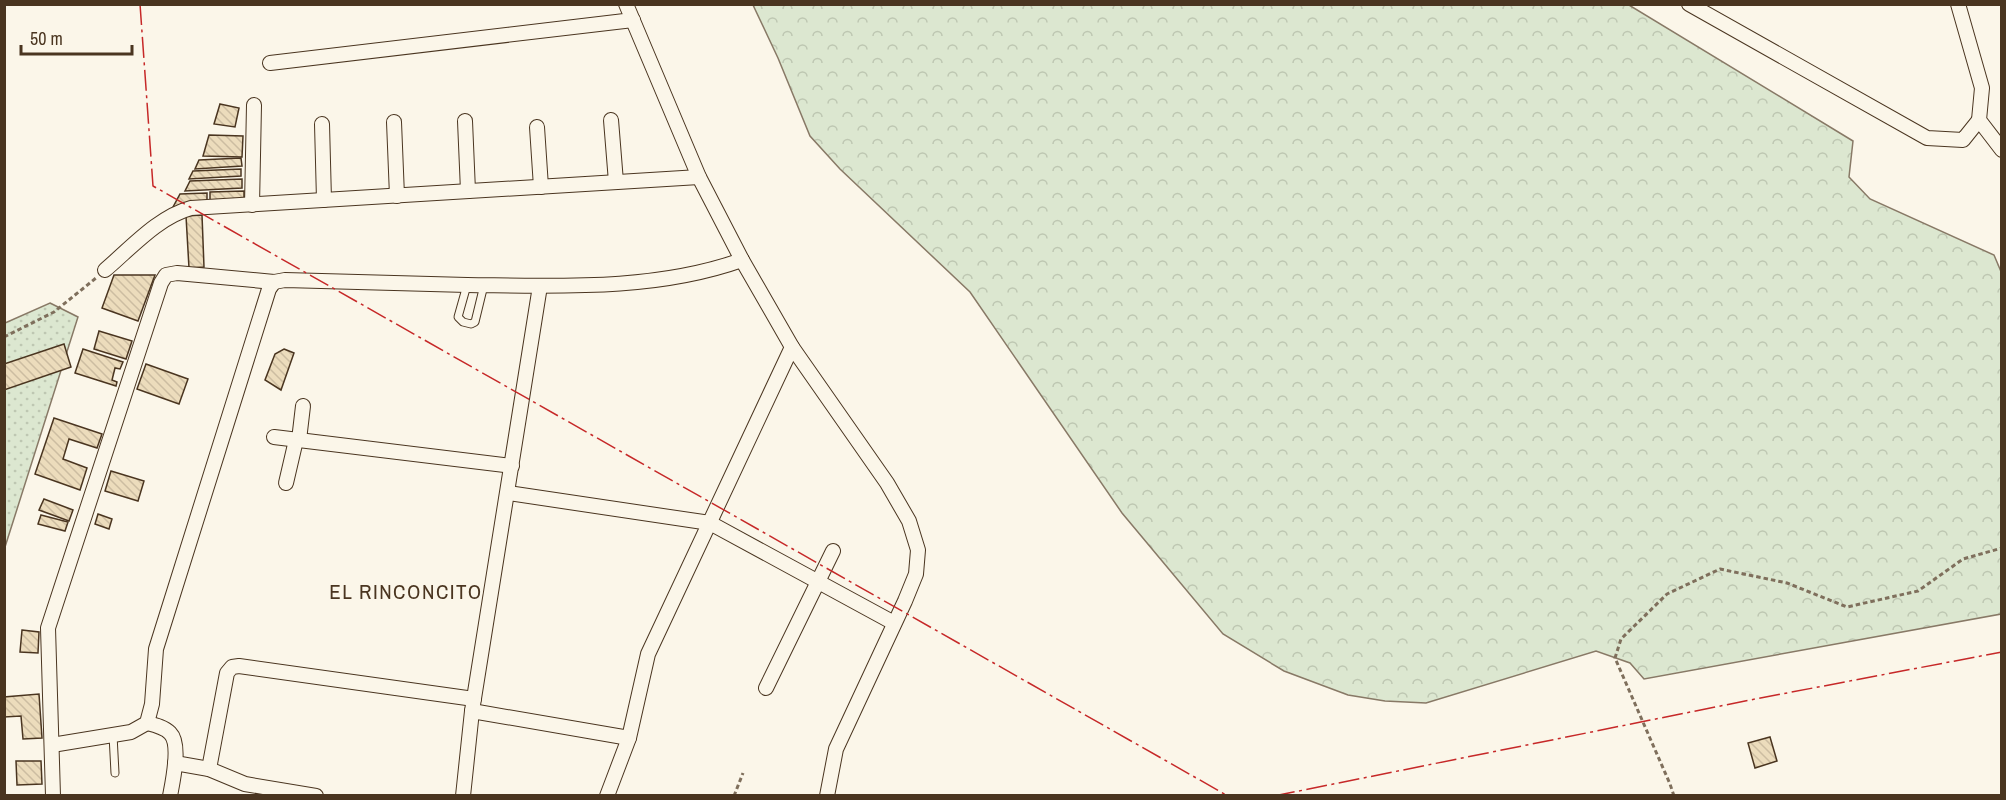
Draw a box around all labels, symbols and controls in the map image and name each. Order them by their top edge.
scale bar [21,18,132,56]
text: 50 m [30,26,63,51]
district label: EL RINCONCITO [329,577,483,606]

